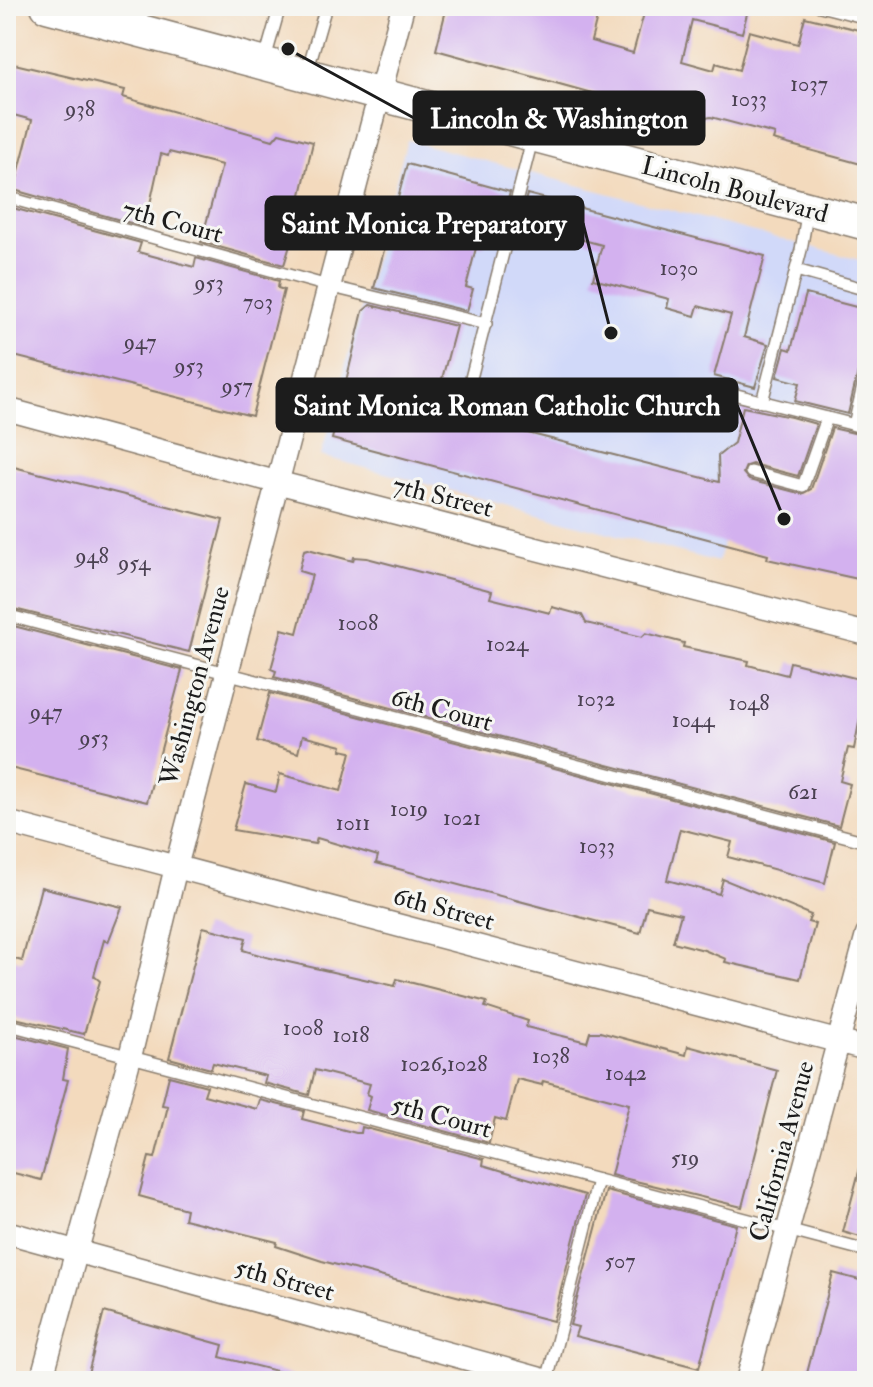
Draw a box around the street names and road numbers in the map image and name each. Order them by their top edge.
street label: Lincoln Boulevard [638,150,832,230]
street label: 7th Court [119,193,226,251]
street label: 7th Street [389,469,496,525]
street label: Washington Avenue [153,583,237,791]
street label: 6th Court [387,681,496,739]
street label: 6th Street [390,880,498,938]
street label: California Avenue [743,1057,821,1245]
street label: 5th Court [388,1088,495,1146]
street label: 5th Street [232,1251,338,1309]

